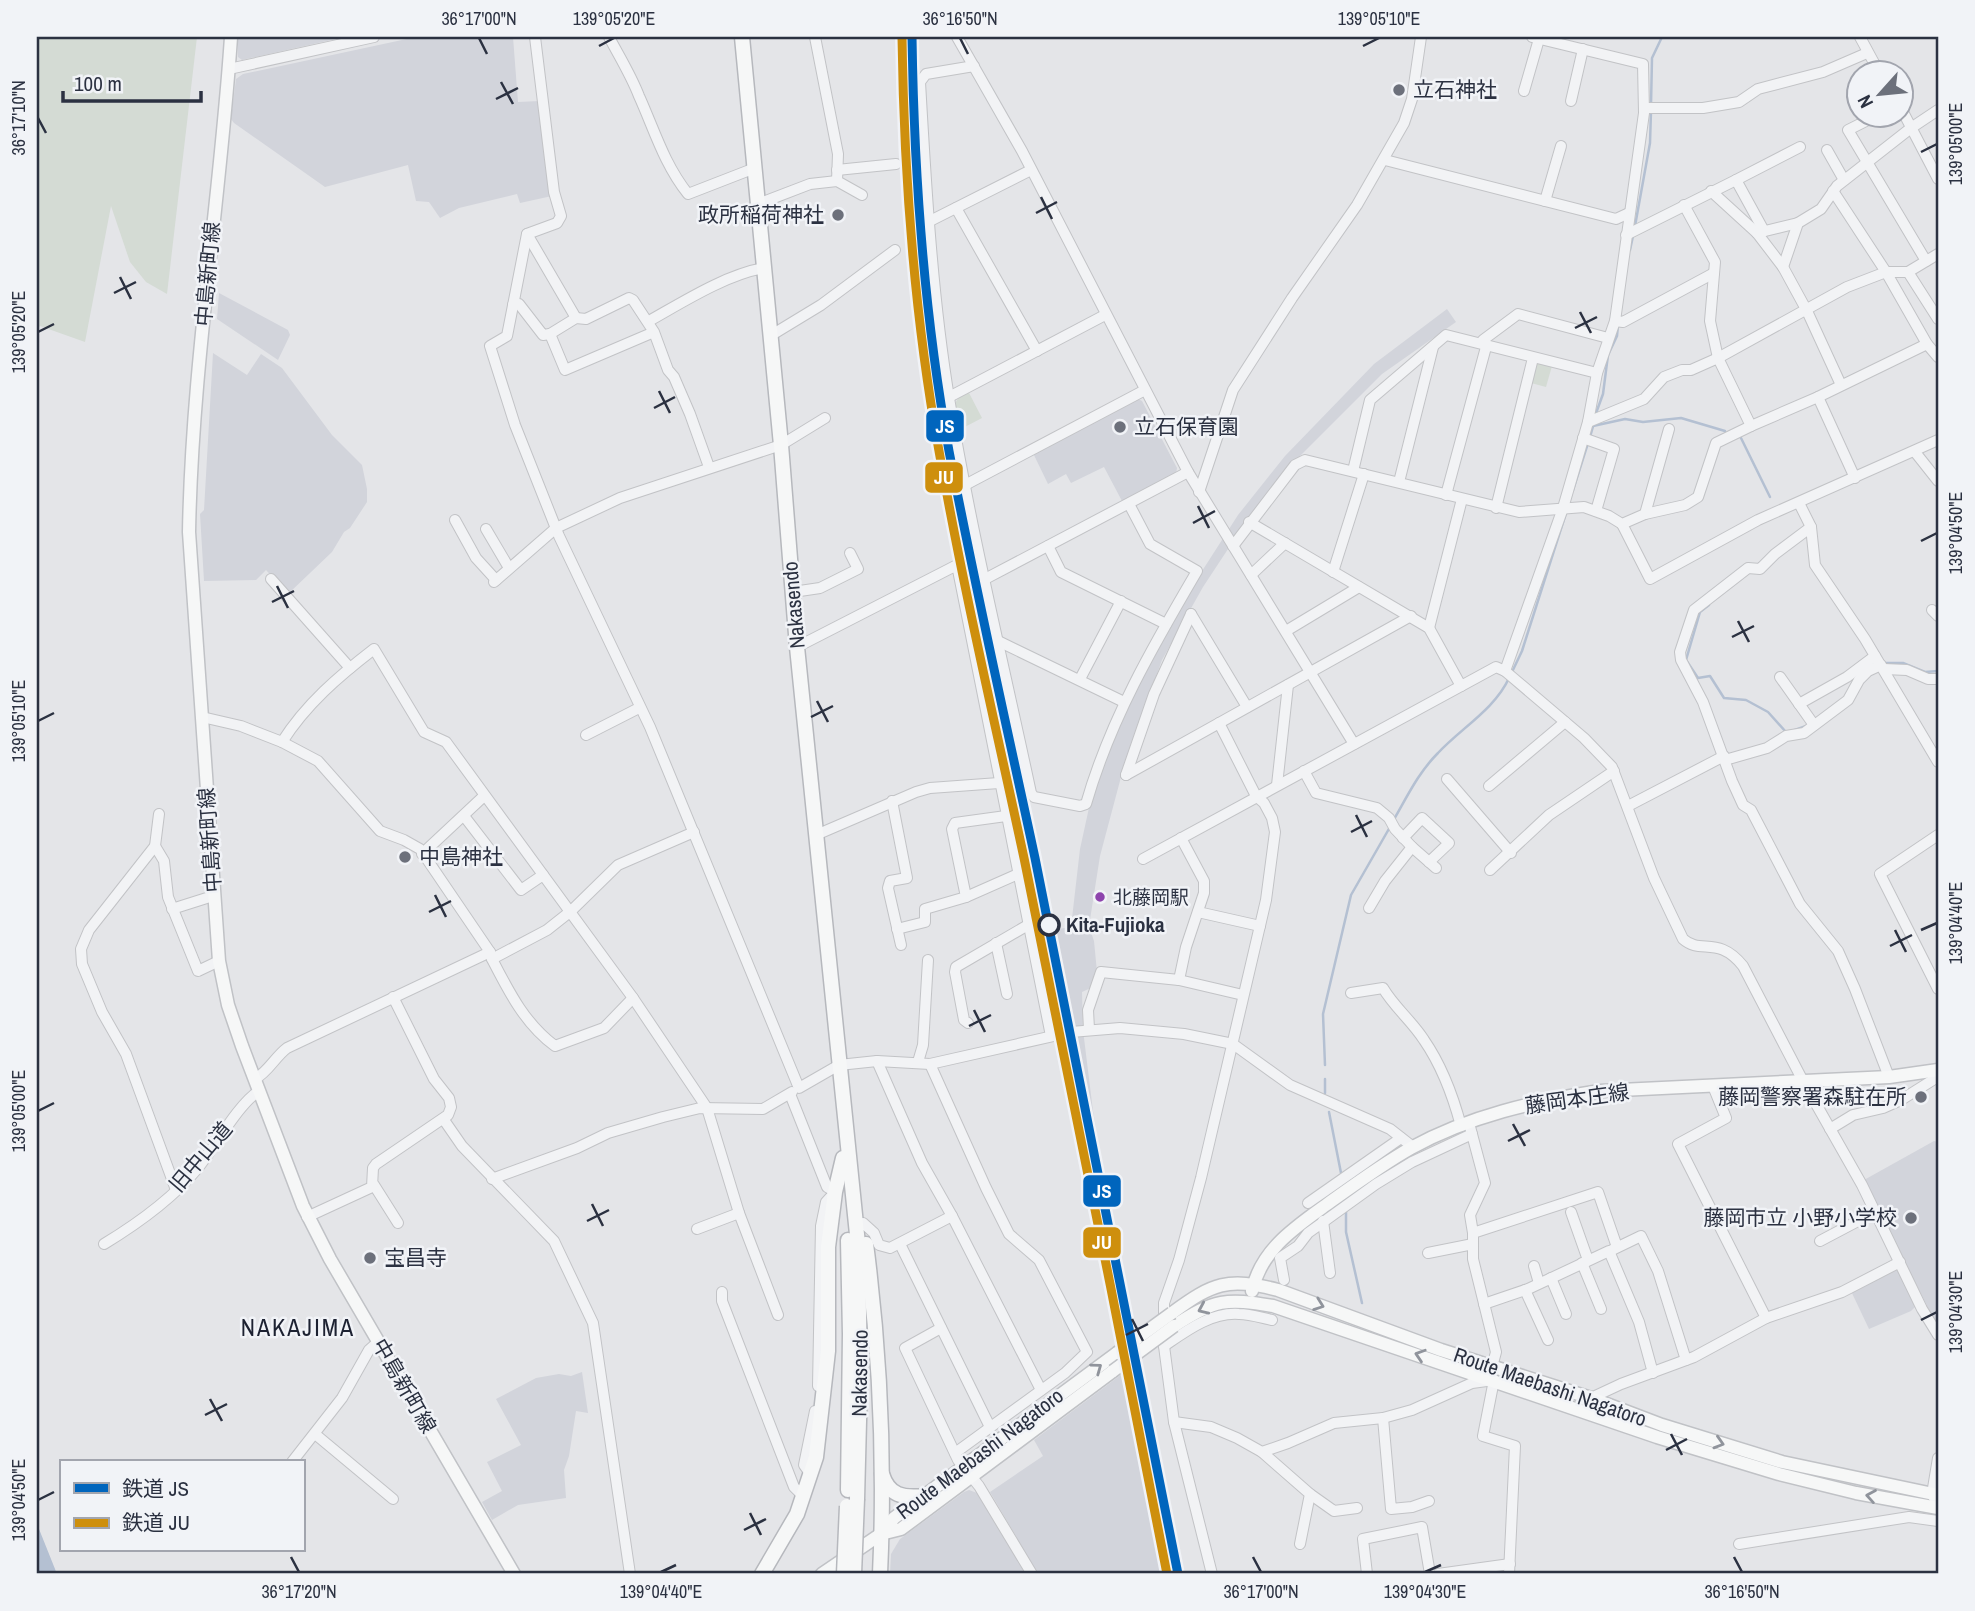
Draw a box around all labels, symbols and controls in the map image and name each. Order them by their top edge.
text: 36°17'00"N [441,6,517,31]
text: 139°05'20"E [573,6,655,31]
text: 36°16'50"N [922,6,998,31]
text: 139°05'10"E [1338,6,1420,31]
scale bar [63,60,201,104]
north arrow [1846,60,1916,130]
text: 100 m [74,69,122,98]
place label: 立石神社 [1413,75,1497,104]
text: 36°17'10"N [6,80,31,156]
marker: 立石神社 [1391,82,1407,98]
text: N [1851,91,1879,113]
text: 139°05'00"E [1943,103,1968,185]
place label: 政所稲荷神社 [698,200,824,229]
marker: 政所稲荷神社 [830,207,846,223]
street label: 中島新町線 [188,220,227,328]
text: 139°05'20"E [6,291,31,373]
line badge: JS [925,409,965,443]
place label: 立石保育園 [1134,412,1239,441]
text: JS [935,413,955,439]
marker: 立石保育園 [1112,419,1128,435]
line badge: JU [924,461,964,494]
text: JU [934,464,954,490]
text: 139°04'50"E [1943,492,1968,574]
street label: Nakasendo [775,560,812,650]
text: 139°05'10"E [6,680,31,762]
street label: 中島新町線 [191,787,228,893]
place label: 中島神社 [419,842,503,871]
marker: 中島神社 [397,849,413,865]
text: 139°04'40"E [1943,882,1968,964]
place label: 北藤岡駅 [1113,884,1189,910]
marker: 北藤岡駅 [1093,890,1107,904]
place label: Kita-Fujioka [1066,910,1165,939]
marker: Kita-Fujioka [1038,914,1060,936]
text: 139°05'00"E [6,1070,31,1152]
street label: 藤岡本庄線 [1523,1077,1631,1120]
place label: 藤岡警察署森駐在所 [1718,1082,1907,1111]
marker: 藤岡警察署森駐在所 [1913,1089,1929,1105]
street label: 旧中山道 [163,1115,239,1198]
line badge: JS [1082,1174,1122,1208]
text: JS [1092,1178,1112,1204]
place label: 藤岡市立 小野小学校 [1703,1203,1897,1232]
marker: 藤岡市立 小野小学校 [1903,1210,1919,1226]
line badge: JU [1082,1226,1122,1259]
text: JU [1092,1229,1112,1255]
place label: 宝昌寺 [384,1243,447,1272]
marker: 宝昌寺 [362,1250,378,1266]
text: 139°04'30"E [1943,1271,1968,1353]
one-way arrow [1312,1297,1324,1311]
one-way arrow [1198,1301,1210,1315]
district label: NAKAJIMA [241,1311,355,1343]
street label: Nakasendo [844,1329,875,1417]
street label: 中島新町線 [366,1333,443,1438]
street label: Route Maebashi Nagatoro [1450,1340,1650,1433]
one-way arrow [1415,1349,1427,1364]
one-way arrow [1090,1363,1102,1376]
street label: Route Maebashi Nagatoro [890,1381,1069,1526]
one-way arrow [1713,1434,1725,1449]
text: 139°04'50"E [6,1459,31,1541]
legend [60,1460,304,1552]
text: 鉄道 JS [122,1474,189,1503]
one-way arrow [1865,1489,1877,1504]
text: 鉄道 JU [122,1508,190,1537]
text: 36°17'20"N [261,1579,337,1604]
text: 139°04'40"E [620,1579,702,1604]
text: 36°17'00"N [1223,1579,1299,1604]
text: 139°04'30"E [1384,1579,1466,1604]
text: 36°16'50"N [1704,1579,1780,1604]

